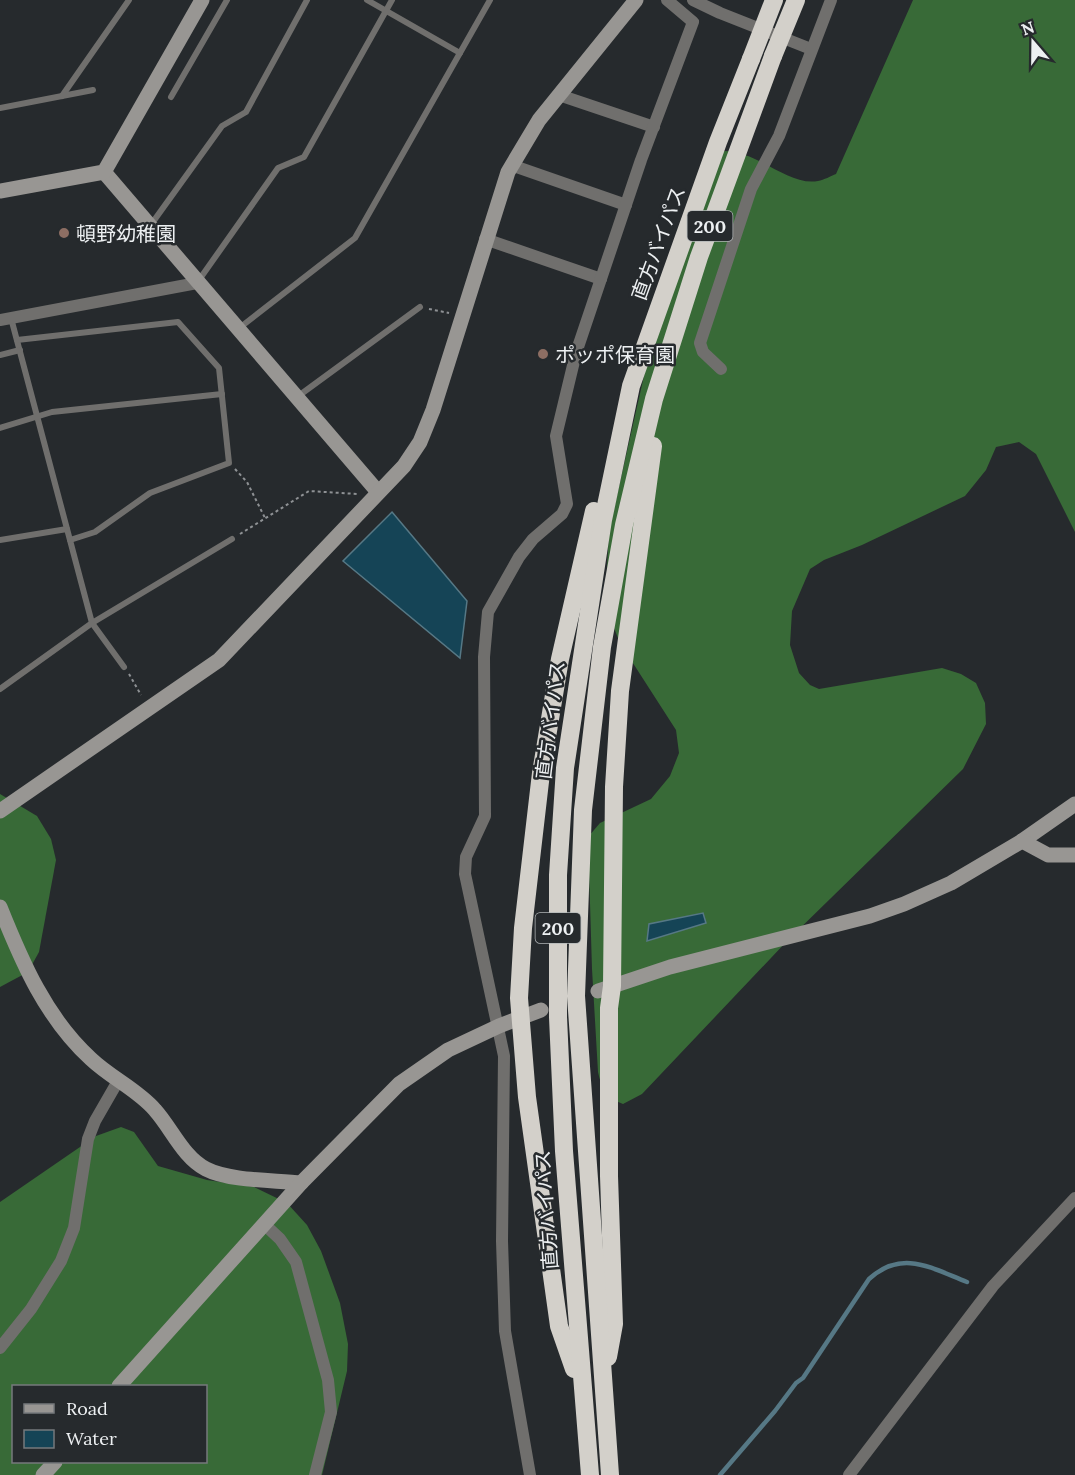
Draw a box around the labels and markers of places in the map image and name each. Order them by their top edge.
place label: 頓野幼稚園 [76,221,176,246]
marker: 頓野幼稚園 [57,226,71,240]
place label: ポッポ保育園 [555,342,675,367]
marker: ポッポ保育園 [536,347,550,361]

